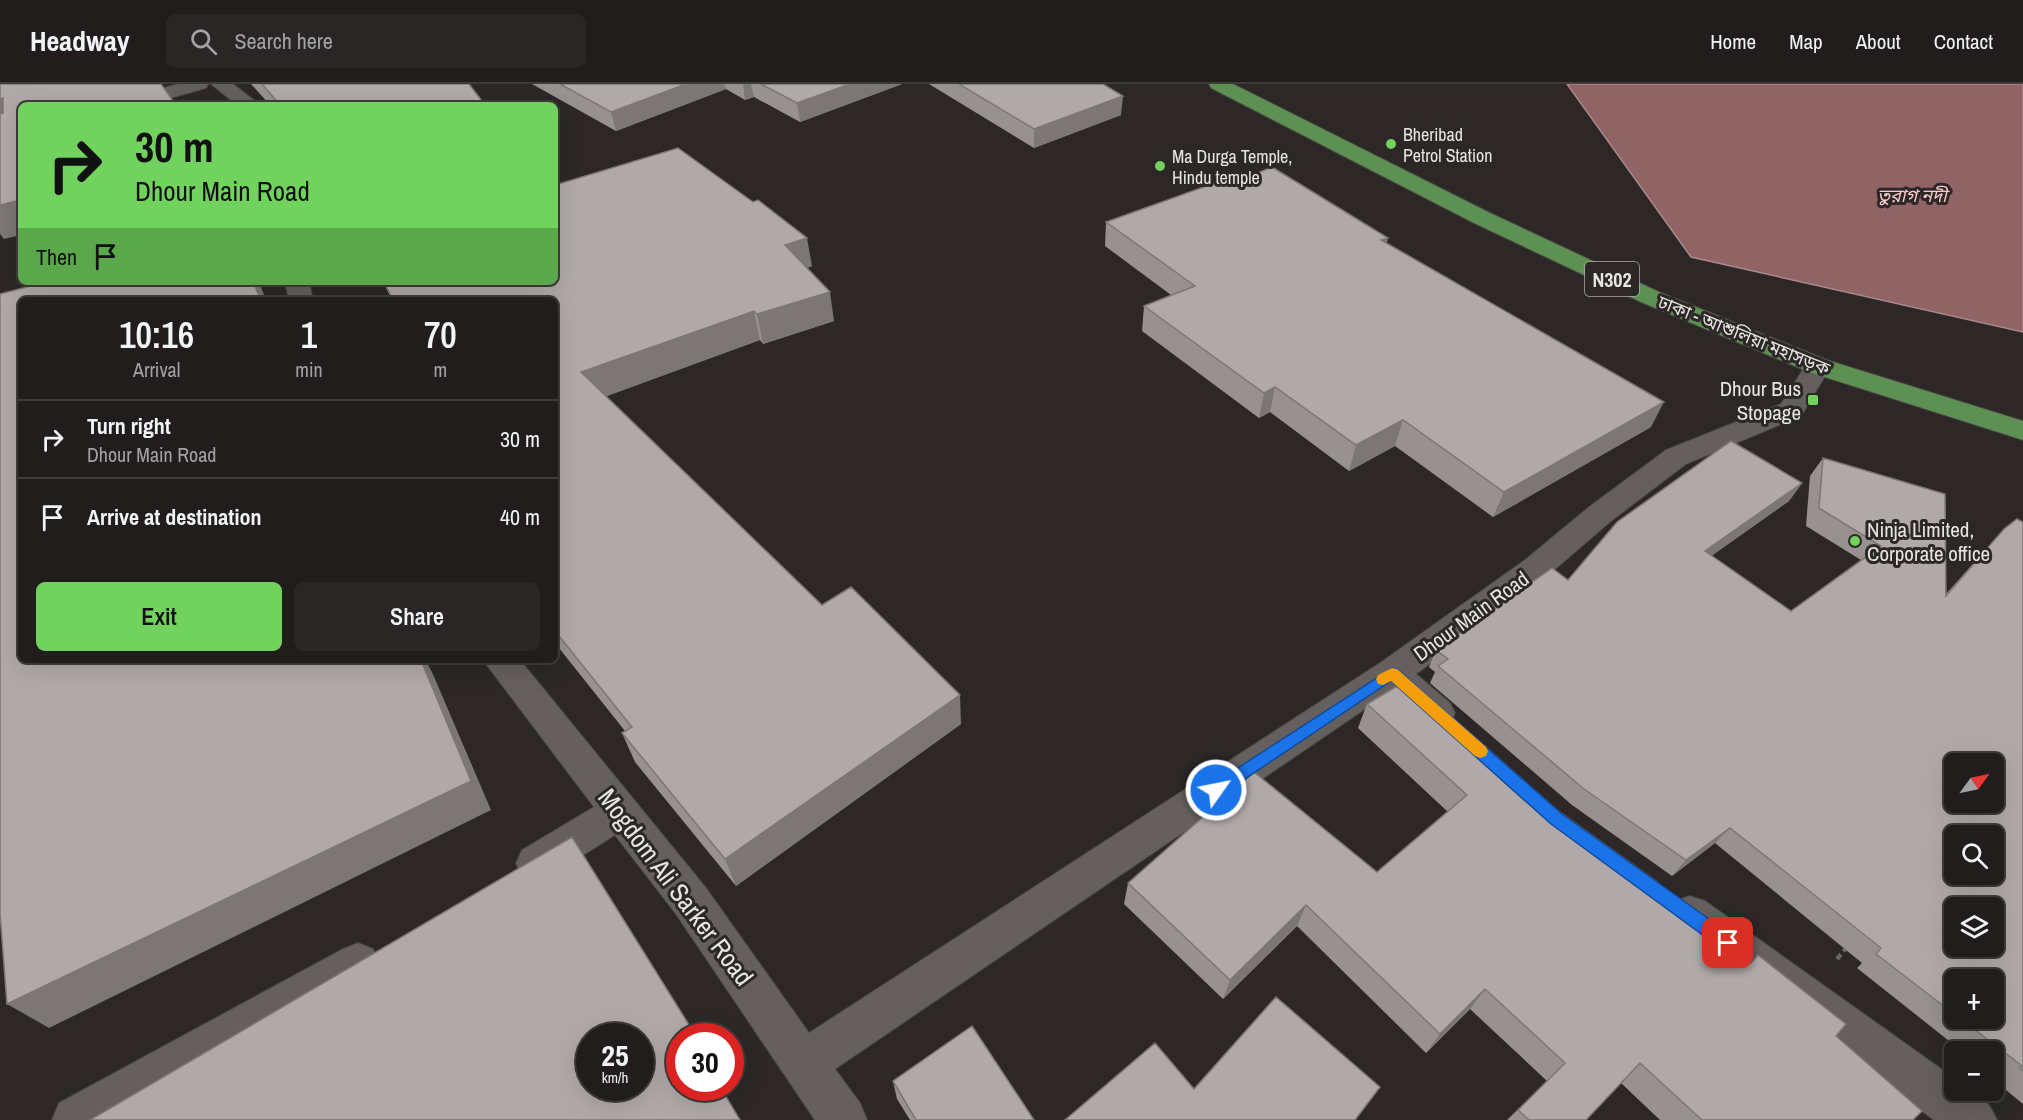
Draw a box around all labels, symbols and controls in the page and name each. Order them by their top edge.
search box [166,14,586,68]
text: Headway [30,22,130,60]
icon: search [187,25,220,58]
text: Search here [235,26,333,56]
text: Home [1710,27,1756,56]
text: Map [1789,27,1823,56]
text: About [1856,27,1901,56]
text: Contact [1934,27,1993,56]
text: 30 m [135,119,214,175]
place label: Bheribad Petrol Station [1403,122,1492,168]
icon: right [36,126,114,204]
marker: Bheribad Petrol Station [1384,137,1398,151]
place label: Ma Durga Temple, Hindu temple [1172,144,1292,190]
marker: Ma Durga Temple, Hindu temple [1153,159,1167,173]
text: Dhour Main Road [135,173,310,209]
water label: তুরাগ নদী [1877,183,1950,208]
icon: arrive [89,240,122,273]
text: Then [36,242,77,272]
road number: N302 [1585,262,1639,296]
street label: ঢাকা - আশুলিয়া মহাসড়ক [1653,289,1834,381]
text: 10:16 [119,311,194,359]
text: 1 [301,311,317,359]
text: 70 [424,311,457,359]
text: Arrival [133,356,180,383]
text: min [295,356,323,383]
text: m [433,356,447,383]
place label: Dhour Bus Stopage [1720,374,1801,427]
marker: Dhour Bus Stopage [1806,393,1820,407]
text: Turn right [87,411,171,441]
icon: right [36,423,69,456]
text: 30 m [500,424,540,454]
text: Dhour Main Road [87,441,216,468]
icon: arrive [36,501,69,534]
text: Arrive at destination [87,502,261,532]
text: 40 m [500,502,540,532]
place label: Ninja Limited, Corporate office [1867,515,1990,568]
marker: Ninja Limited, Corporate office [1848,534,1862,548]
street label: Dhour Main Road [1407,564,1535,668]
button: Exit [36,582,282,651]
button: Share [294,582,540,651]
north arrow [1944,753,2004,813]
map controls [1944,753,2004,1101]
position arrow [1184,758,1248,822]
street label: Mogdom Ali Sarker Road [590,781,762,993]
button: search [1944,825,2004,885]
button: layers [1944,897,2004,957]
pin [1702,917,1753,968]
icon: arrive [1711,926,1744,959]
button: + [1944,969,2004,1029]
speed limit sign: 30 [666,1023,744,1101]
text: 25 [601,1035,629,1075]
button: − [1944,1041,2004,1101]
text: km/h [602,1067,628,1088]

